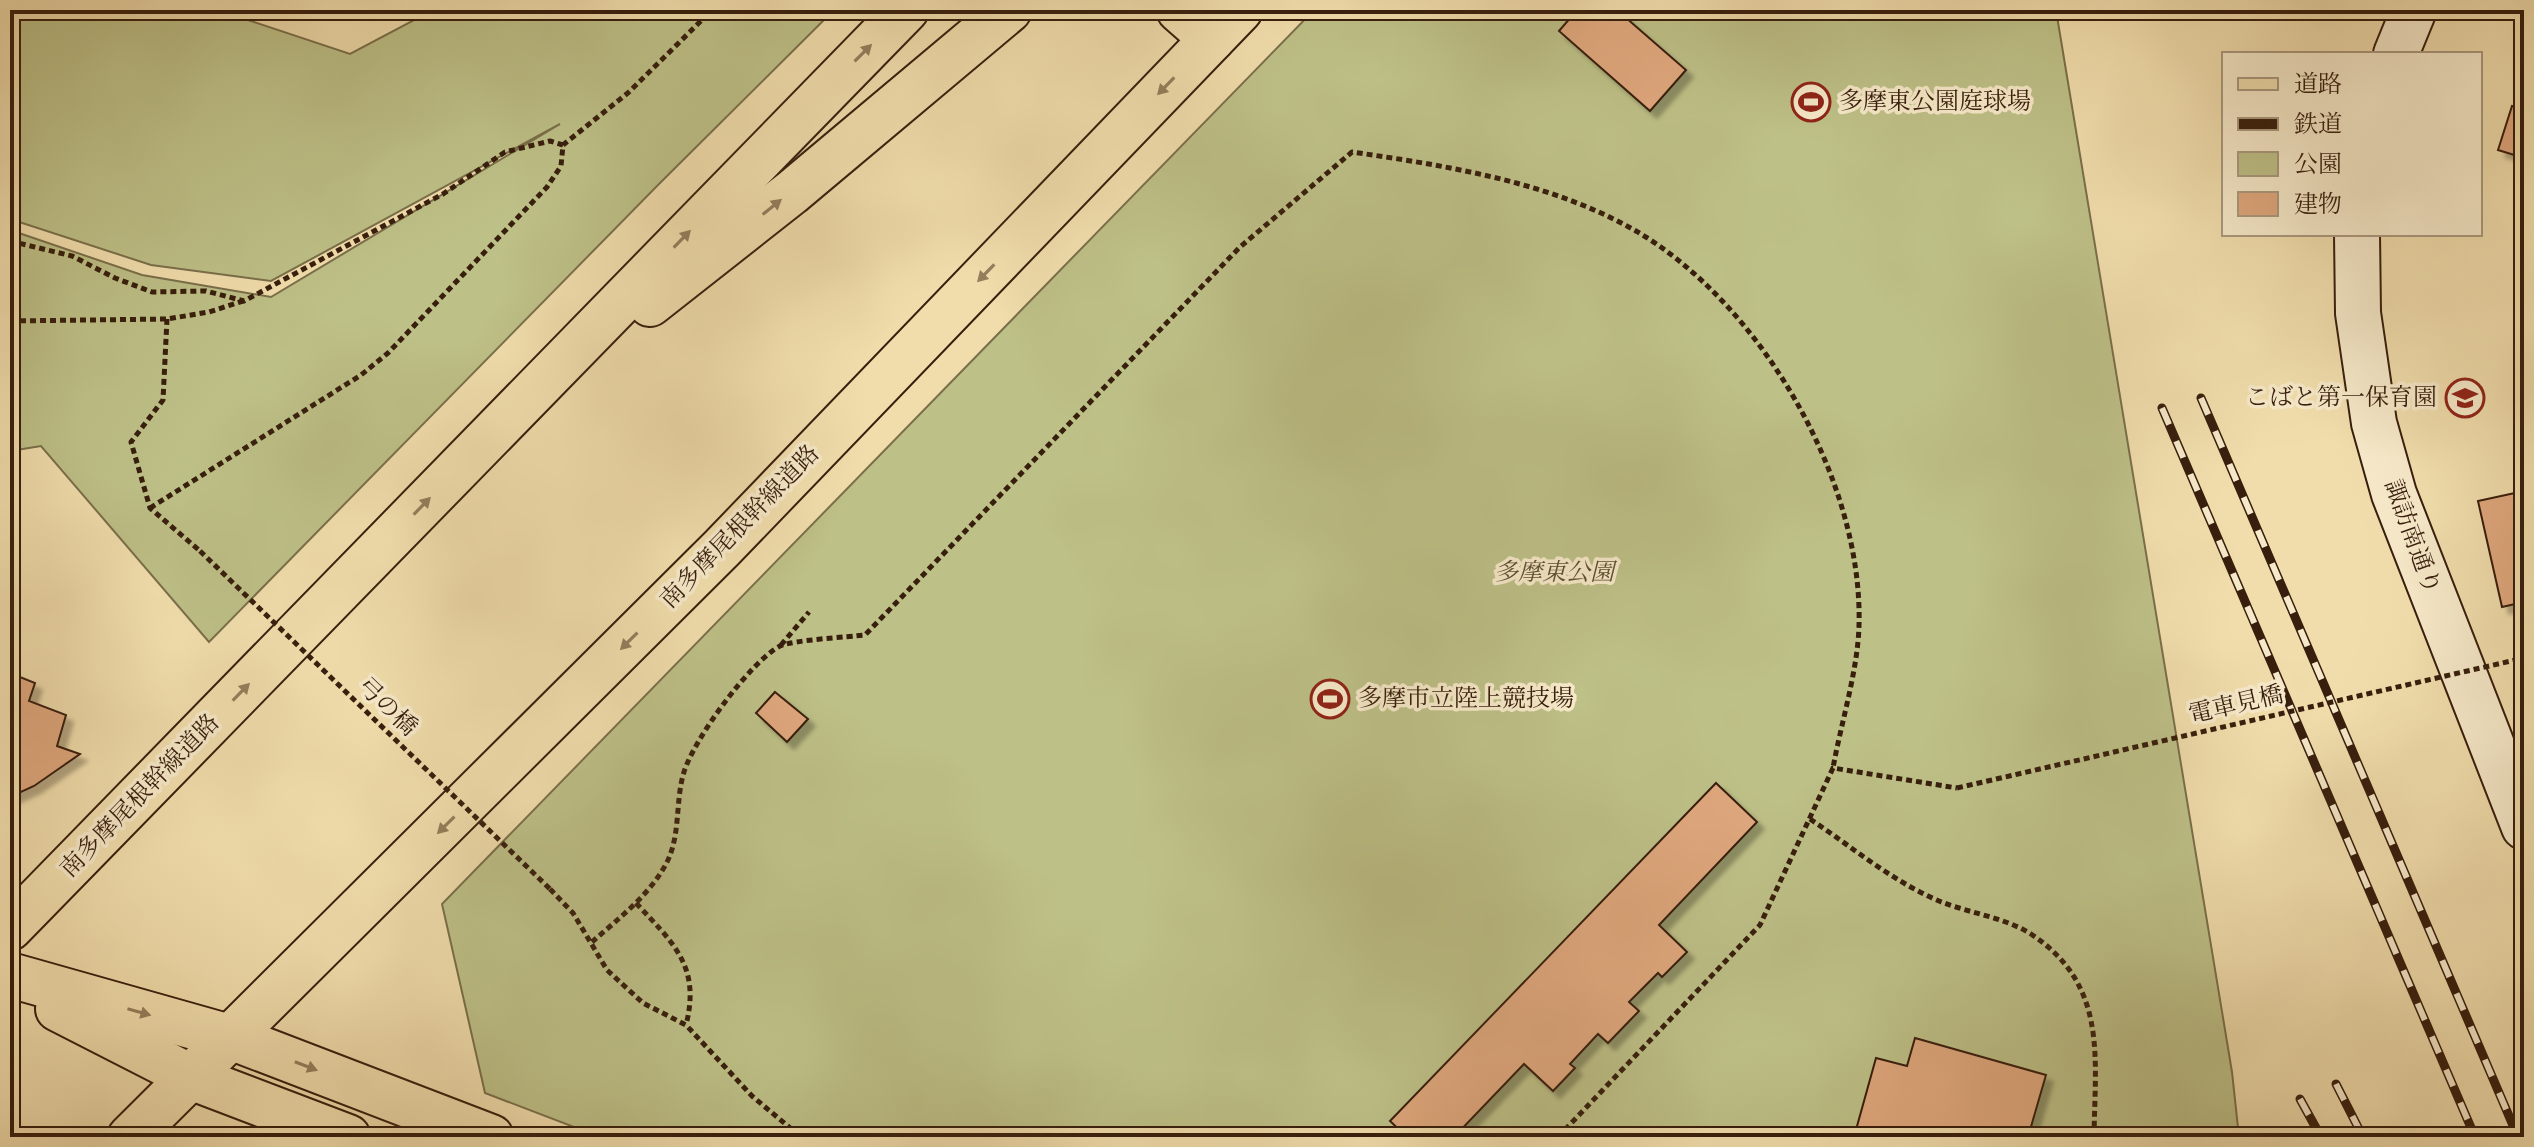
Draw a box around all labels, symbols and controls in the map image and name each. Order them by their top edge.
one-way arrow [853,44,872,63]
legend [2222,52,2482,236]
text: 道路 [2294,70,2342,100]
one-way arrow [1158,76,1176,95]
sports icon: 多摩東公園庭球場 [1790,81,1832,123]
place label: 多摩東公園庭球場 [1839,87,2031,117]
text: 鉄道 [2294,110,2342,140]
text: 公園 [2294,150,2342,180]
text: 建物 [2294,190,2342,220]
one-way arrow [762,200,782,216]
one-way arrow [672,230,690,249]
one-way arrow [977,263,995,282]
school or university icon: こばと第一保育園 [2444,377,2486,419]
place label: こばと第一保育園 [2245,383,2437,413]
street label: 南多摩尾根幹線道路 [654,439,826,615]
street label: 諏訪南通り [2377,475,2447,599]
one-way arrow [412,497,431,516]
park label: 多摩東公園 [1494,558,1618,588]
one-way arrow [620,631,639,650]
street label: 弓の橋 [351,671,423,743]
sports icon: 多摩市立陸上競技場 [1309,678,1351,720]
street label: 電車見橋 [2186,680,2286,730]
one-way arrow [231,683,250,702]
place label: 多摩市立陸上競技場 [1358,684,1574,714]
street label: 南多摩尾根幹線道路 [54,708,226,884]
one-way arrow [437,815,456,834]
one-way arrow [126,1006,151,1018]
one-way arrow [294,1060,318,1073]

